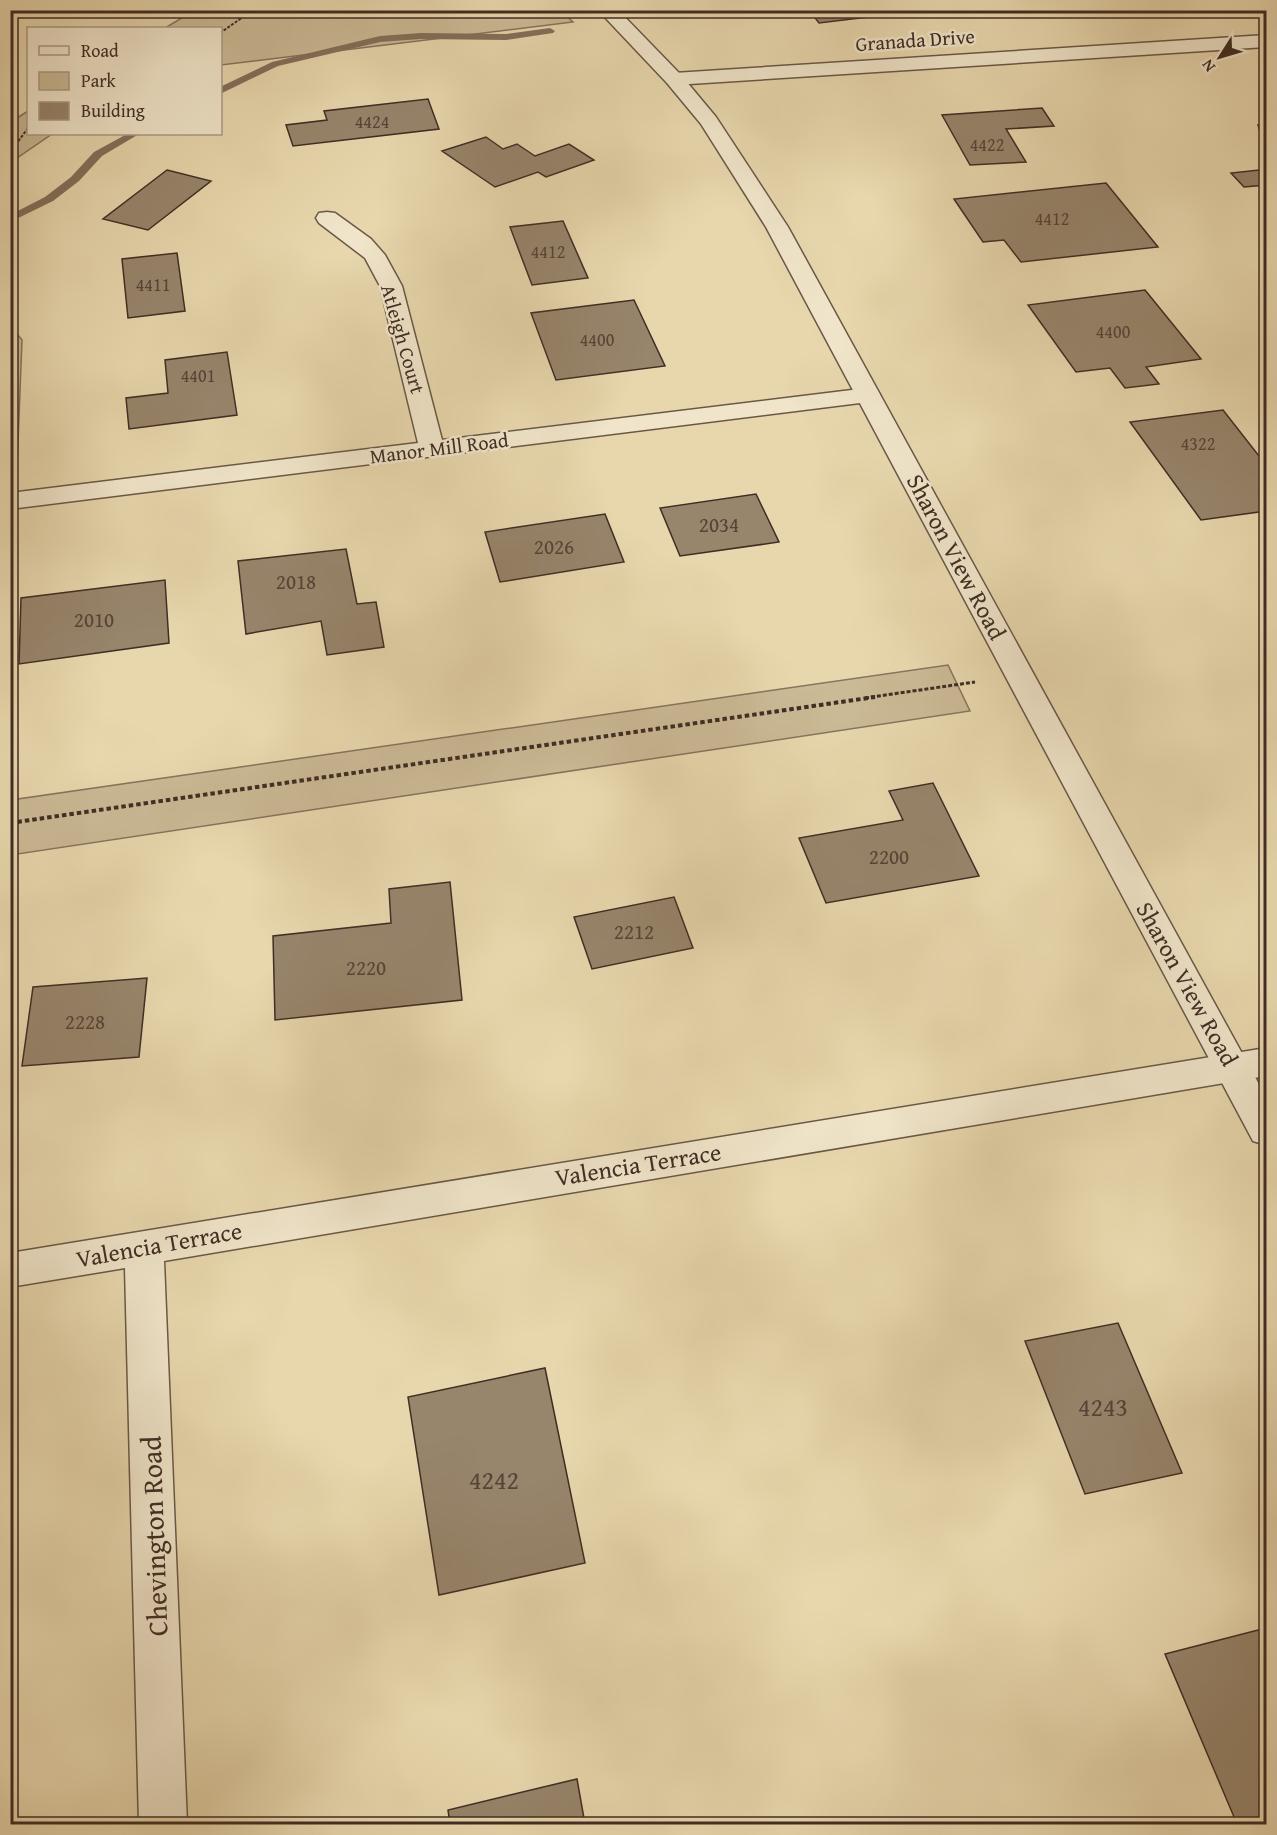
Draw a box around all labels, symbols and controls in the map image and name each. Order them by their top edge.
street label: Granada Drive [854,21,976,58]
legend [27,27,222,135]
north arrow [1190,27,1250,87]
text: Road [81,37,119,64]
text: N [1195,54,1221,78]
text: Park [81,67,117,94]
text: Building [81,97,145,124]
house number: 4424 [355,108,389,135]
house number: 4422 [970,131,1004,158]
house number: 4412 [1035,205,1069,232]
house number: 4412 [531,238,565,265]
house number: 4411 [136,271,170,298]
street label: Atleigh Court [374,281,433,397]
house number: 4400 [1096,318,1131,345]
house number: 4400 [580,326,615,353]
house number: 4401 [181,362,215,389]
street label: Manor Mill Road [368,425,510,470]
house number: 4322 [1181,430,1215,457]
street label: Sharon View Road [898,468,1015,646]
house number: 2034 [699,509,739,540]
house number: 2026 [534,531,574,562]
house number: 2018 [276,566,316,597]
house number: 2010 [74,604,114,635]
house number: 2200 [869,841,909,872]
street label: Sharon View Road [1128,895,1247,1073]
house number: 2212 [614,916,654,947]
house number: 2220 [346,952,386,983]
house number: 2228 [65,1006,105,1037]
street label: Valencia Terrace [552,1134,723,1195]
street label: Valencia Terrace [73,1213,245,1276]
house number: 4243 [1078,1387,1128,1426]
street label: Chevington Road [130,1435,177,1637]
house number: 4242 [469,1460,519,1499]

